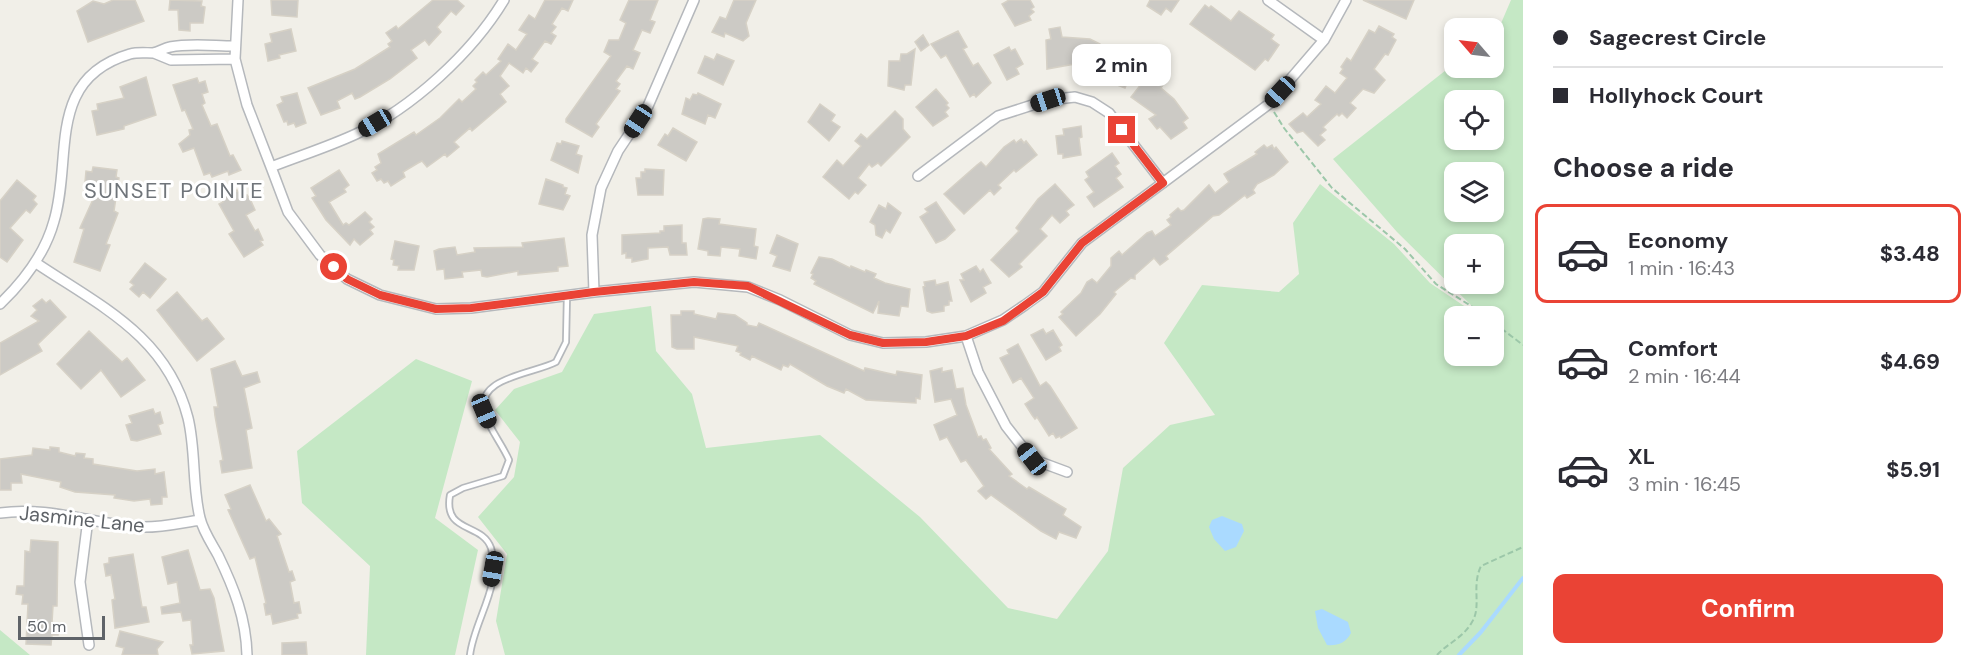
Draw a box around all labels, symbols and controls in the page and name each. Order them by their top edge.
north arrow [1444,18,1504,78]
map controls [1444,18,1504,366]
text: Sagecrest Circle [1589,23,1766,52]
callout: 2 min [1072,43,1172,85]
text: 2 min [1095,52,1148,78]
car [1261,73,1299,111]
text: Hollyhock Court [1589,81,1763,110]
car [1028,86,1068,114]
button: locate [1444,90,1504,150]
car [621,101,655,141]
car [355,106,395,140]
route end [1108,116,1135,143]
text: Choose a ride [1553,150,1734,185]
button: layers [1444,162,1504,222]
district label: SUNSET POINTE [84,176,264,205]
text: Economy [1628,226,1728,255]
icon: car [1556,227,1610,281]
button: + [1444,234,1504,294]
text: $3.48 [1880,239,1940,268]
route start [320,253,347,280]
text: 1 min · 16:43 [1628,255,1735,281]
button: − [1444,306,1504,366]
text: Comfort [1628,334,1718,363]
icon: car [1556,335,1610,389]
text: $4.69 [1880,347,1940,376]
text: 2 min · 16:44 [1628,363,1741,389]
car [469,391,499,431]
car [1014,439,1050,479]
text: XL [1628,442,1655,471]
icon: car [1556,443,1610,497]
text: $5.91 [1886,455,1940,484]
text: 3 min · 16:45 [1628,471,1741,497]
street label: Jasmine Lane [18,499,146,539]
car [481,550,505,588]
button: Confirm [1553,574,1943,643]
scale bar [18,613,105,640]
text: 50 m [27,616,66,637]

